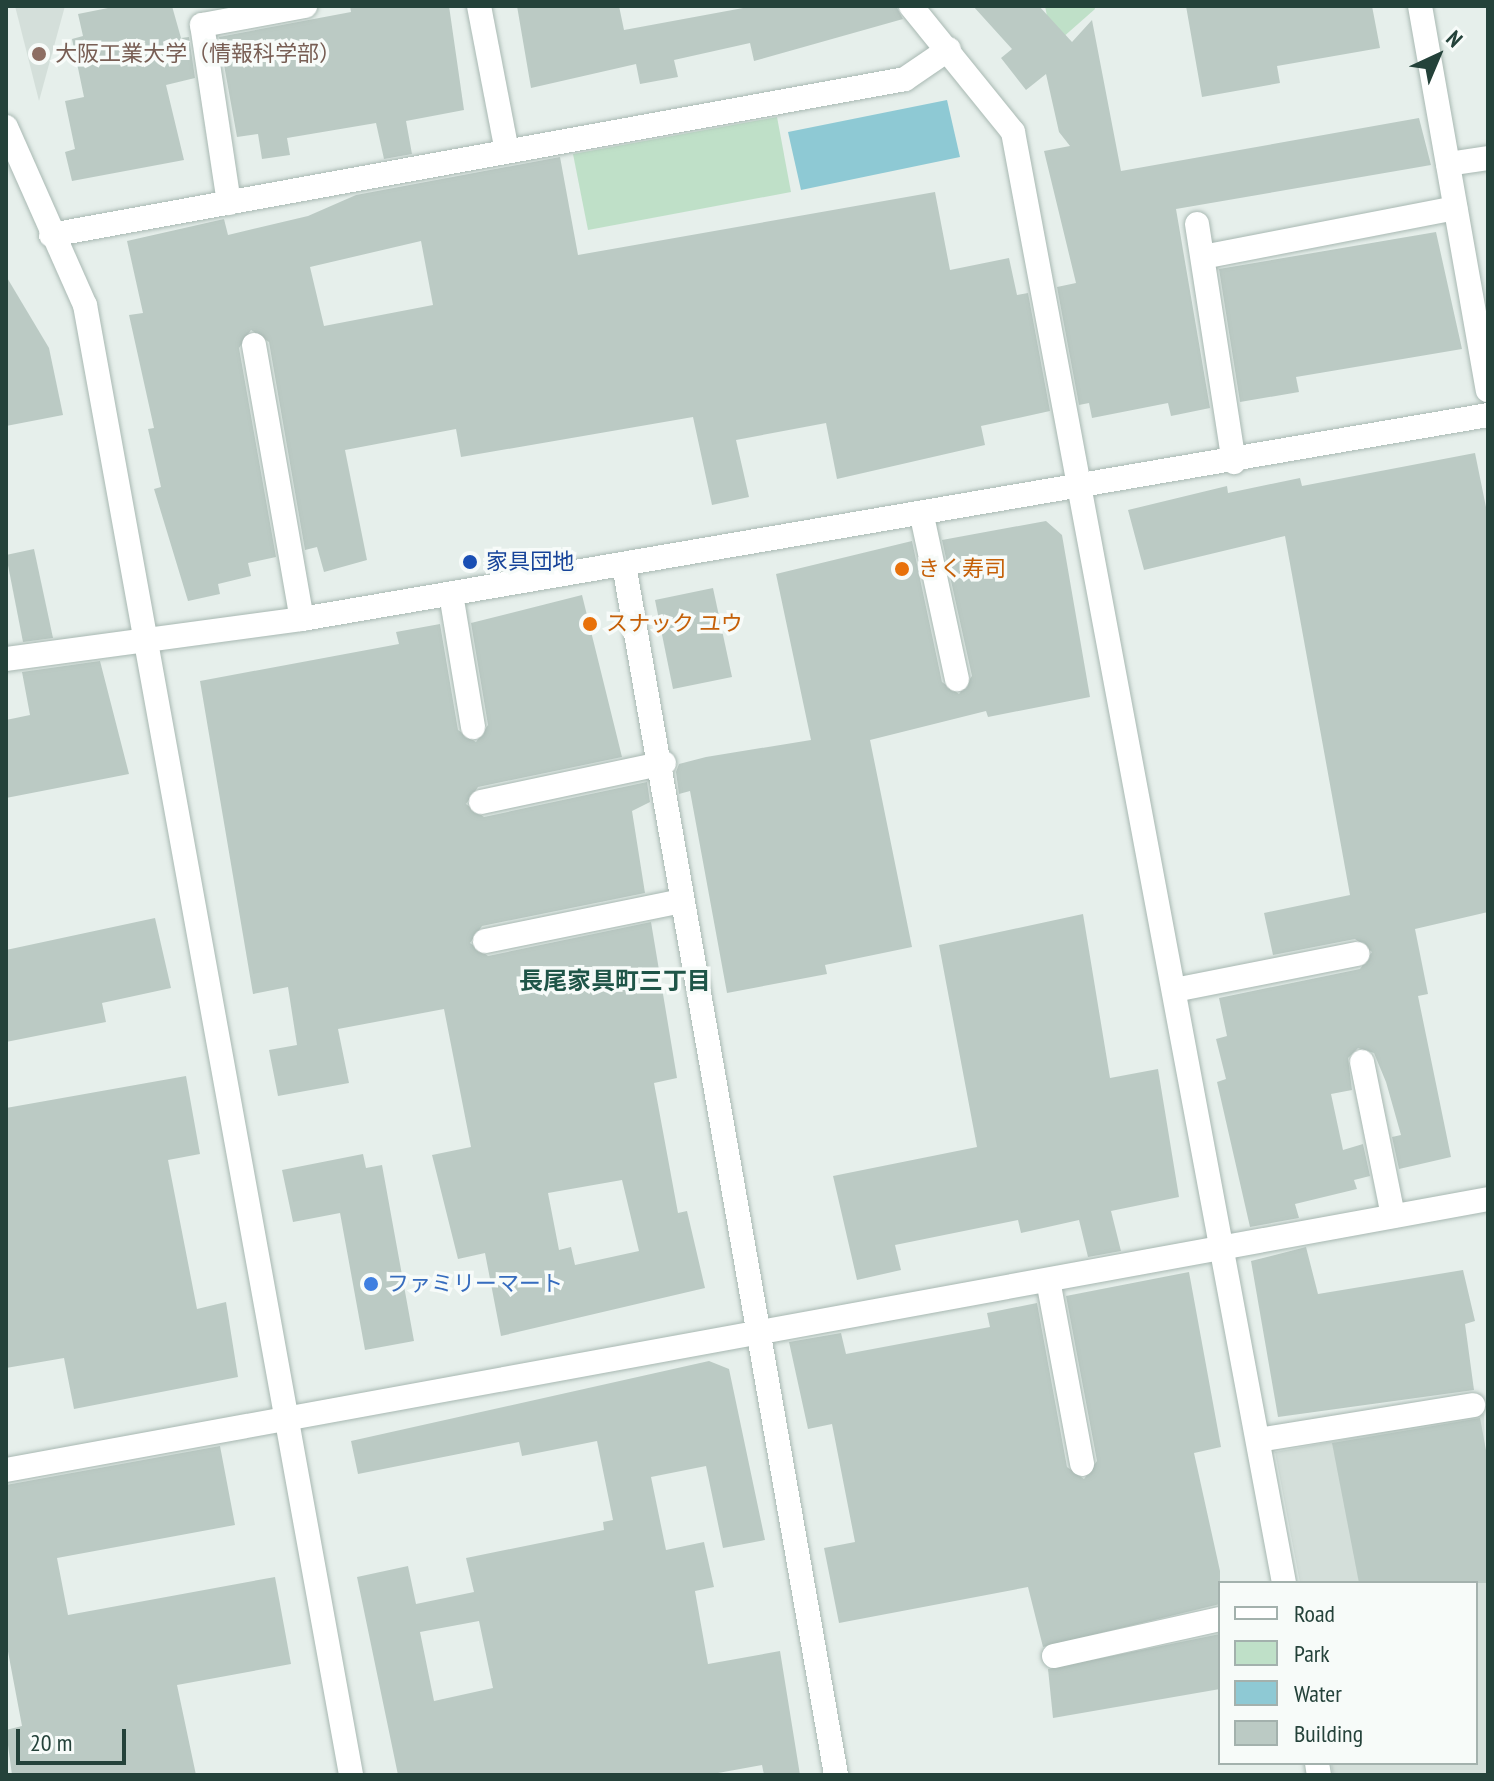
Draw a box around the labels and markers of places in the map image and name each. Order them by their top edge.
place label: 大阪工業大学（情報科学部） [55,41,341,67]
marker: 大阪工業大学（情報科学部） [30,45,48,63]
place label: 家具団地 [486,549,574,575]
marker: 家具団地 [461,553,479,571]
place label: きく寿司 [918,556,1006,582]
marker: きく寿司 [893,560,911,578]
place label: スナック ユウ [606,611,743,637]
marker: スナック ユウ [581,615,599,633]
place label: ファミリーマート [387,1271,563,1297]
marker: ファミリーマート [362,1275,380,1293]

